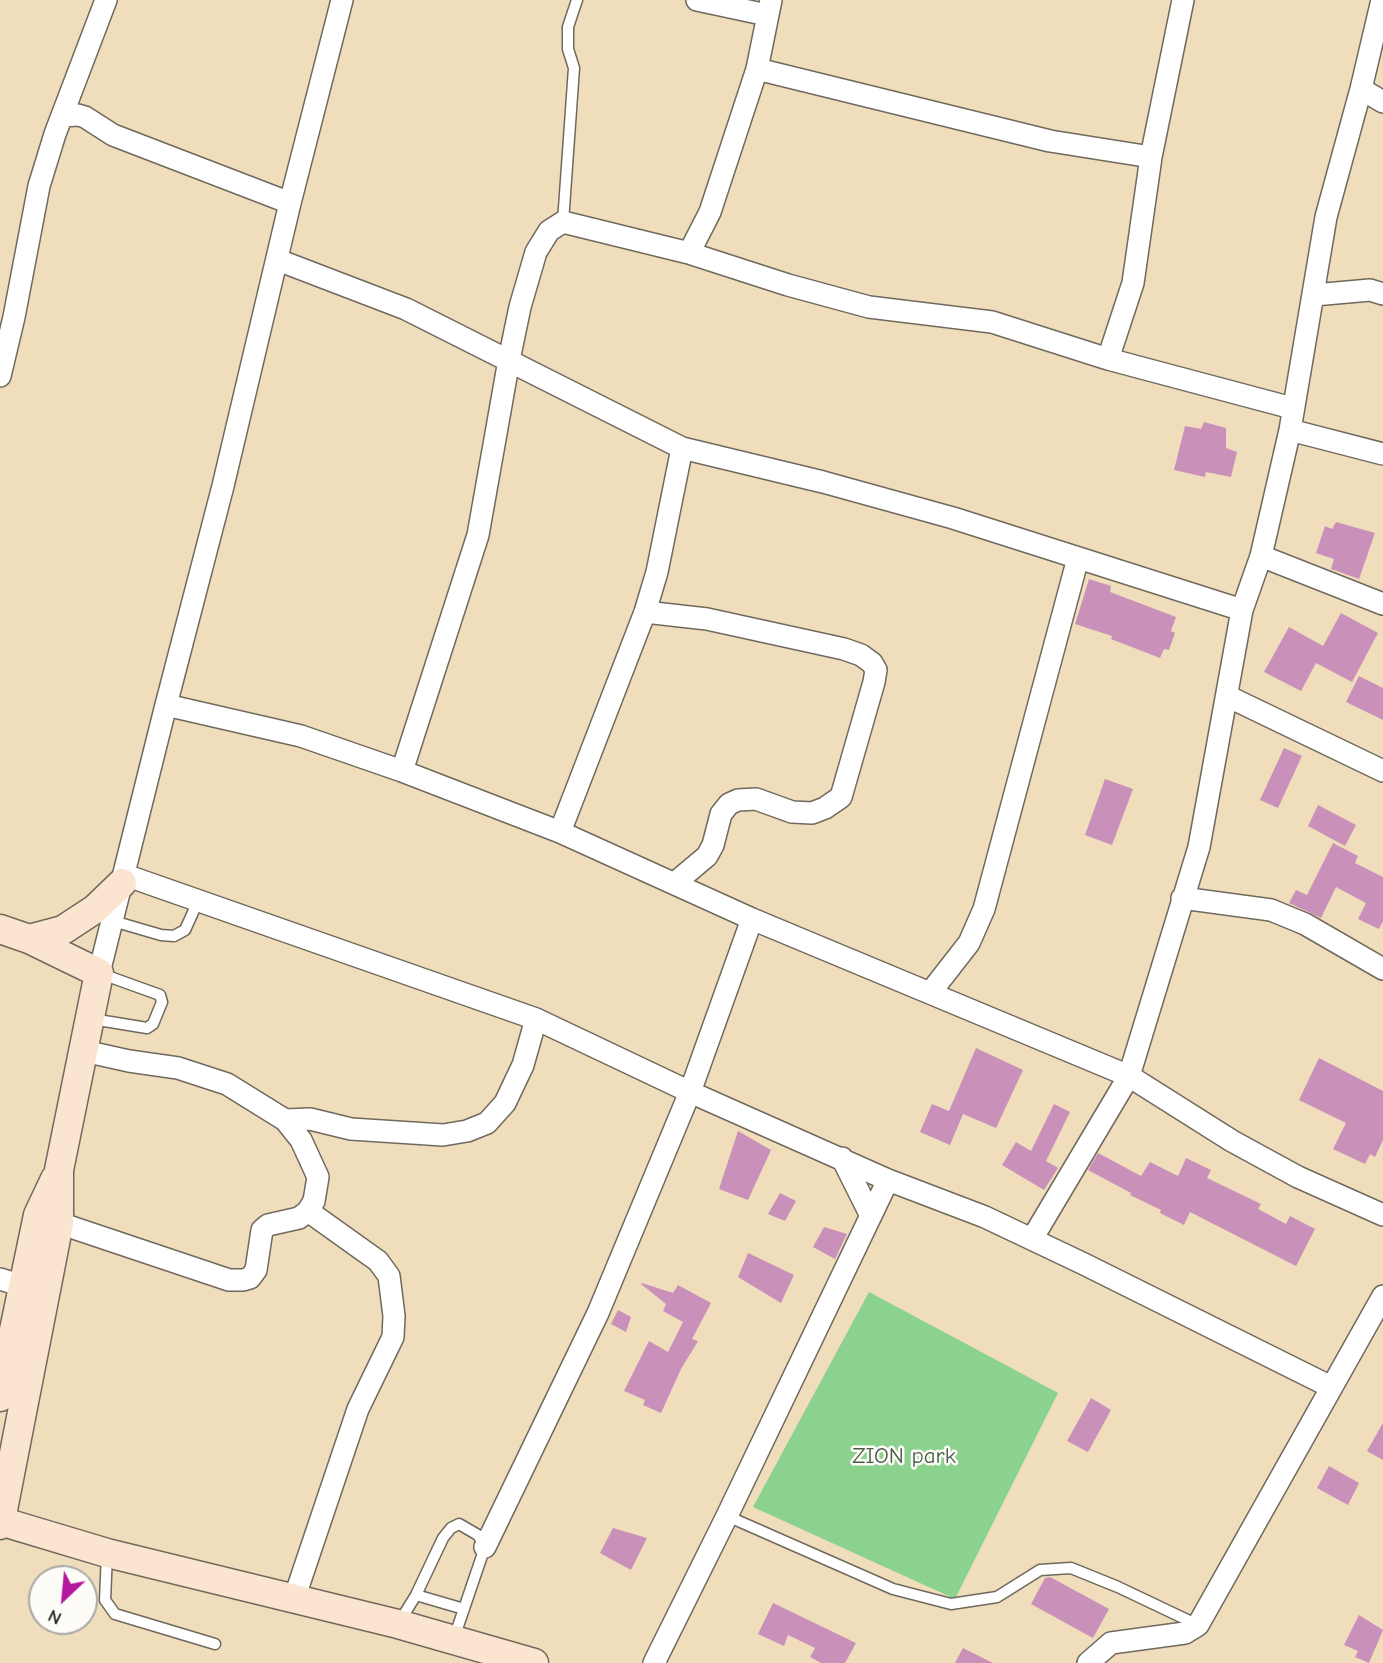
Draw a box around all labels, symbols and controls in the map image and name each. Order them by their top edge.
park label: ZION park [852,1442,956,1470]
north arrow [28,1565,98,1635]
text: N [44,1604,65,1630]

